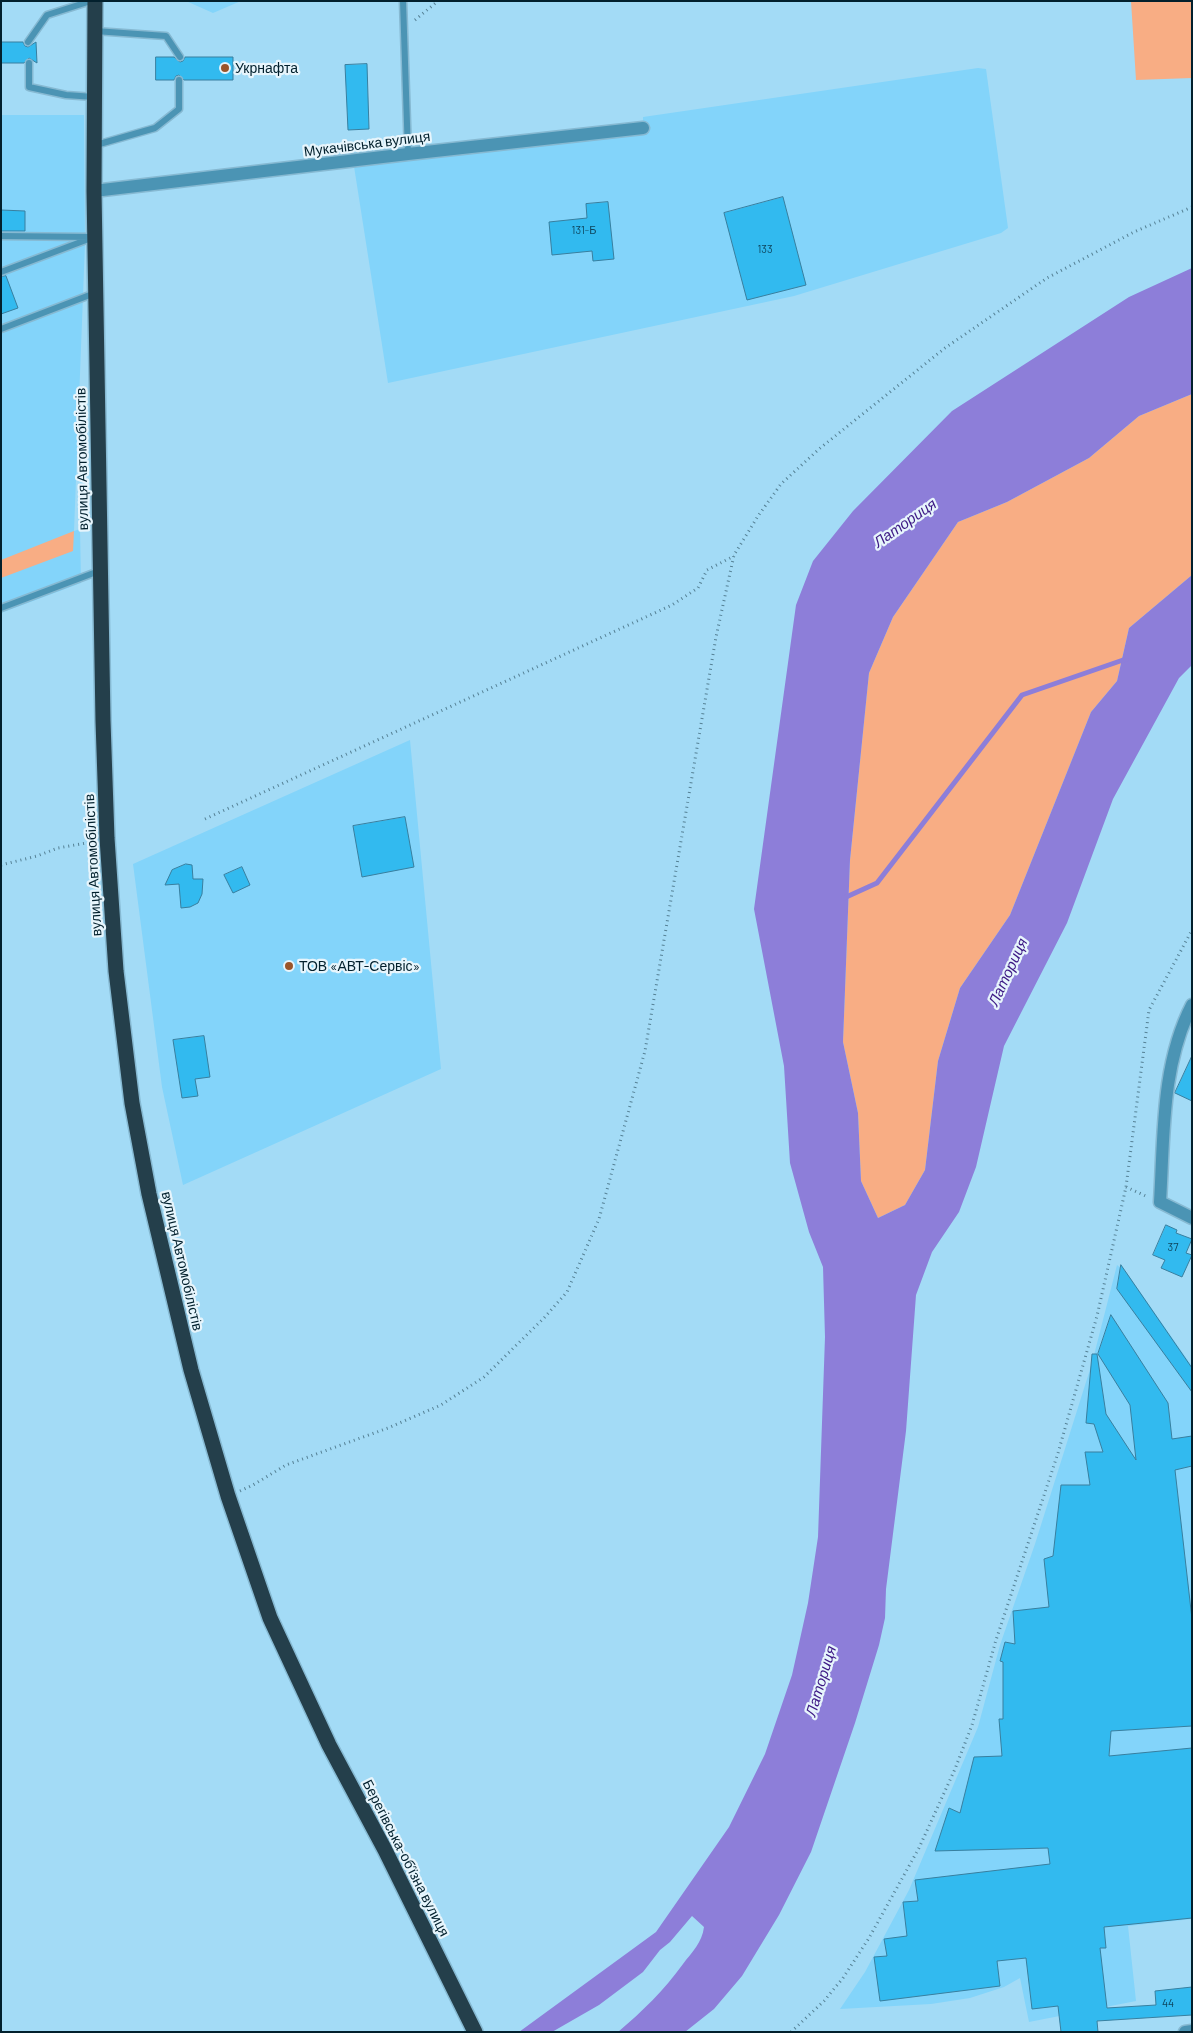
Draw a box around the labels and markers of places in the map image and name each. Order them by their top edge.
place label: Укрнафта [235,60,298,76]
marker: Укрнафта [219,62,231,74]
place label: ТОВ «АВТ-Сервіс» [299,958,420,974]
marker: ТОВ «АВТ-Сервіс» [283,960,295,972]

